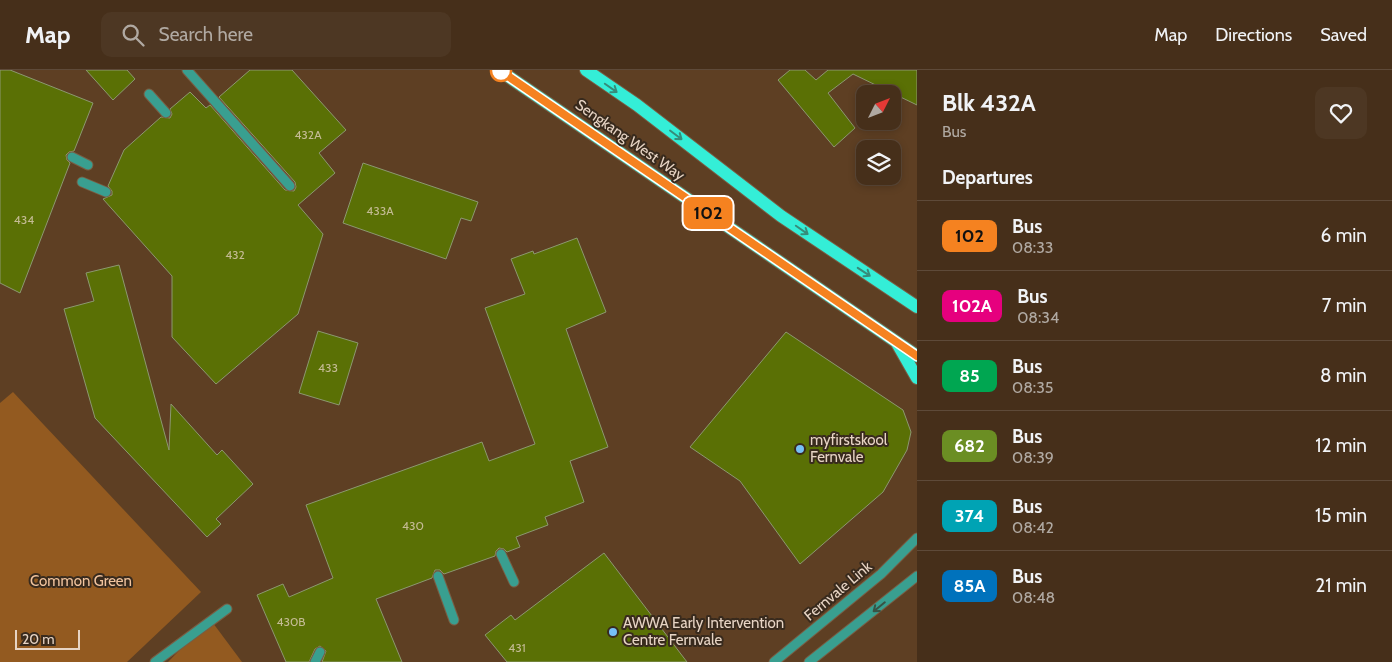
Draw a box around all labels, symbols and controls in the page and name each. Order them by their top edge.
search box [101,12,451,57]
text: Map [25,20,71,49]
icon: search [119,21,147,49]
text: Search here [159,23,253,46]
text: Map [1154,24,1187,46]
text: Directions [1215,24,1292,46]
text: Saved [1320,24,1367,46]
unlabelled marker [490,60,512,82]
one-way arrow [604,83,618,93]
north arrow [856,85,901,130]
map controls [856,85,901,185]
button: heart [1315,87,1367,139]
text: Blk 432A [942,88,1036,117]
street label: Sengkang West Way [572,96,688,185]
text: Bus [942,122,966,141]
house number: 432A [294,127,322,142]
one-way arrow [669,129,682,140]
button: layers [856,140,901,185]
text: Departures [942,166,1033,189]
line badge: 102 [679,197,737,229]
text: 102 [694,202,722,224]
house number: 433A [366,203,394,218]
house number: 434 [14,212,34,227]
text: Bus [1012,215,1042,238]
text: 6 min [1321,224,1367,247]
one-way arrow [795,225,809,235]
text: 102 [955,225,984,247]
text: 08:33 [1012,238,1054,257]
house number: 432 [225,247,245,262]
one-way arrow [857,267,871,277]
text: Bus [1017,285,1047,308]
text: 7 min [1322,294,1367,317]
text: 102A [952,295,992,317]
text: 08:34 [1017,308,1059,327]
text: Bus [1012,355,1042,378]
house number: 433 [318,360,338,375]
text: 8 min [1320,364,1367,387]
text: 85 [959,365,980,387]
text: 08:35 [1012,378,1054,397]
text: Bus [1012,425,1042,448]
place label: myfirstskool Fernvale [810,431,888,466]
text: 12 min [1315,434,1367,457]
text: 682 [954,435,985,457]
marker: myfirstskool Fernvale [794,443,806,455]
text: 08:39 [1012,448,1054,467]
text: Bus [1012,495,1042,518]
text: 15 min [1315,504,1367,527]
text: 374 [955,505,984,527]
house number: 430 [402,518,424,533]
text: 08:42 [1012,518,1054,537]
street label: Fernvale Link [801,557,876,624]
text: Bus [1012,565,1042,588]
park label: Common Green [30,572,132,590]
text: 21 min [1315,574,1367,597]
text: 85A [954,575,985,597]
text: 08:48 [1012,588,1055,607]
one-way arrow [873,601,886,612]
house number: 430B [277,614,305,629]
place label: AWWA Early Intervention Centre Fernvale [623,614,784,649]
marker: AWWA Early Intervention Centre Fernvale [607,626,619,638]
scale bar [15,627,80,650]
text: 20 m [22,630,55,648]
house number: 431 [508,640,526,655]

